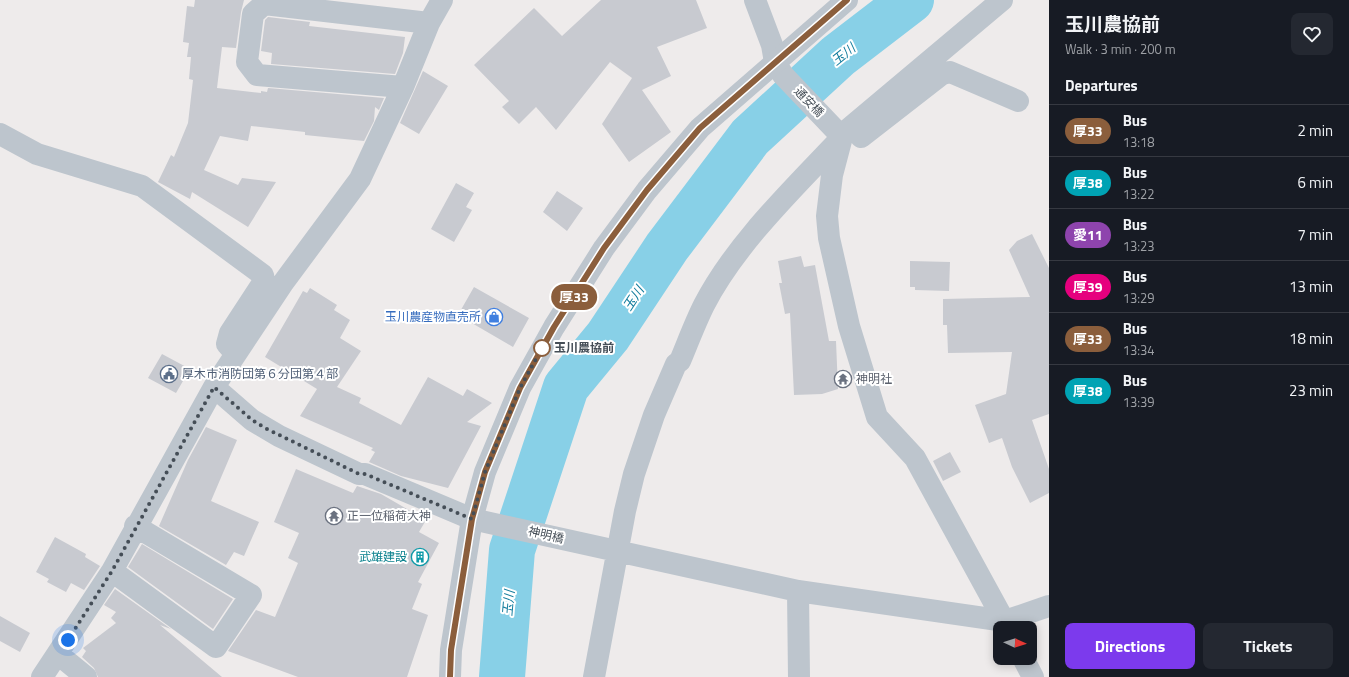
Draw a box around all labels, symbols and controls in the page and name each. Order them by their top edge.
text: 玉川農協前 [1065,9,1160,38]
button: heart [1291,13,1333,55]
water label: 玉川 [827,37,861,70]
text: Walk · 3 min · 200 m [1065,39,1176,59]
text: Departures [1065,74,1138,97]
street label: 通安橋 [790,82,829,121]
text: Bus [1123,109,1147,132]
text: 2 min [1297,119,1333,142]
text: 厚33 [1073,120,1103,141]
text: 13:18 [1123,132,1155,152]
text: Bus [1123,161,1147,184]
text: 6 min [1297,171,1333,194]
text: 厚38 [1073,172,1103,193]
text: 13:22 [1123,184,1155,204]
text: Bus [1123,213,1147,236]
text: 7 min [1297,223,1333,246]
text: 愛11 [1073,224,1103,245]
text: 13:23 [1123,236,1155,256]
text: Bus [1123,265,1147,288]
text: 13 min [1289,275,1333,298]
text: 厚39 [1073,276,1103,297]
water label: 玉川 [618,280,650,314]
line badge: 厚33 [551,284,597,310]
text: 厚33 [559,286,589,307]
text: 13:29 [1123,288,1155,308]
place label: 玉川農産物直売所 [385,307,481,326]
shop icon: 玉川農産物直売所 [484,307,504,327]
text: Bus [1123,317,1147,340]
text: 18 min [1289,327,1333,350]
text: 厚33 [1073,328,1103,349]
place label: 玉川農協前 [554,338,614,357]
marker: 玉川農協前 [533,339,551,357]
text: 13:34 [1123,340,1155,360]
public building icon: 厚木市消防団第６分団第４部 [159,364,179,384]
place label: 厚木市消防団第６分団第４部 [182,364,338,383]
temple icon: 神明社 [833,369,853,389]
place label: 神明社 [856,369,892,388]
text: Bus [1123,369,1147,392]
text: 23 min [1289,379,1333,402]
text: 厚38 [1073,380,1103,401]
text: 13:39 [1123,392,1155,412]
temple icon: 正一位稲荷大神 [324,506,344,526]
place label: 正一位稲荷大神 [347,506,431,525]
street label: 神明橋 [526,521,566,548]
place label: 武雄建設 [359,547,407,566]
building icon: 武雄建設 [410,547,430,567]
water label: 玉川 [497,587,519,617]
north arrow [993,621,1037,665]
map controls [993,621,1037,665]
button: Directions [1065,623,1195,669]
button: Tickets [1203,623,1333,669]
your location [58,630,78,650]

